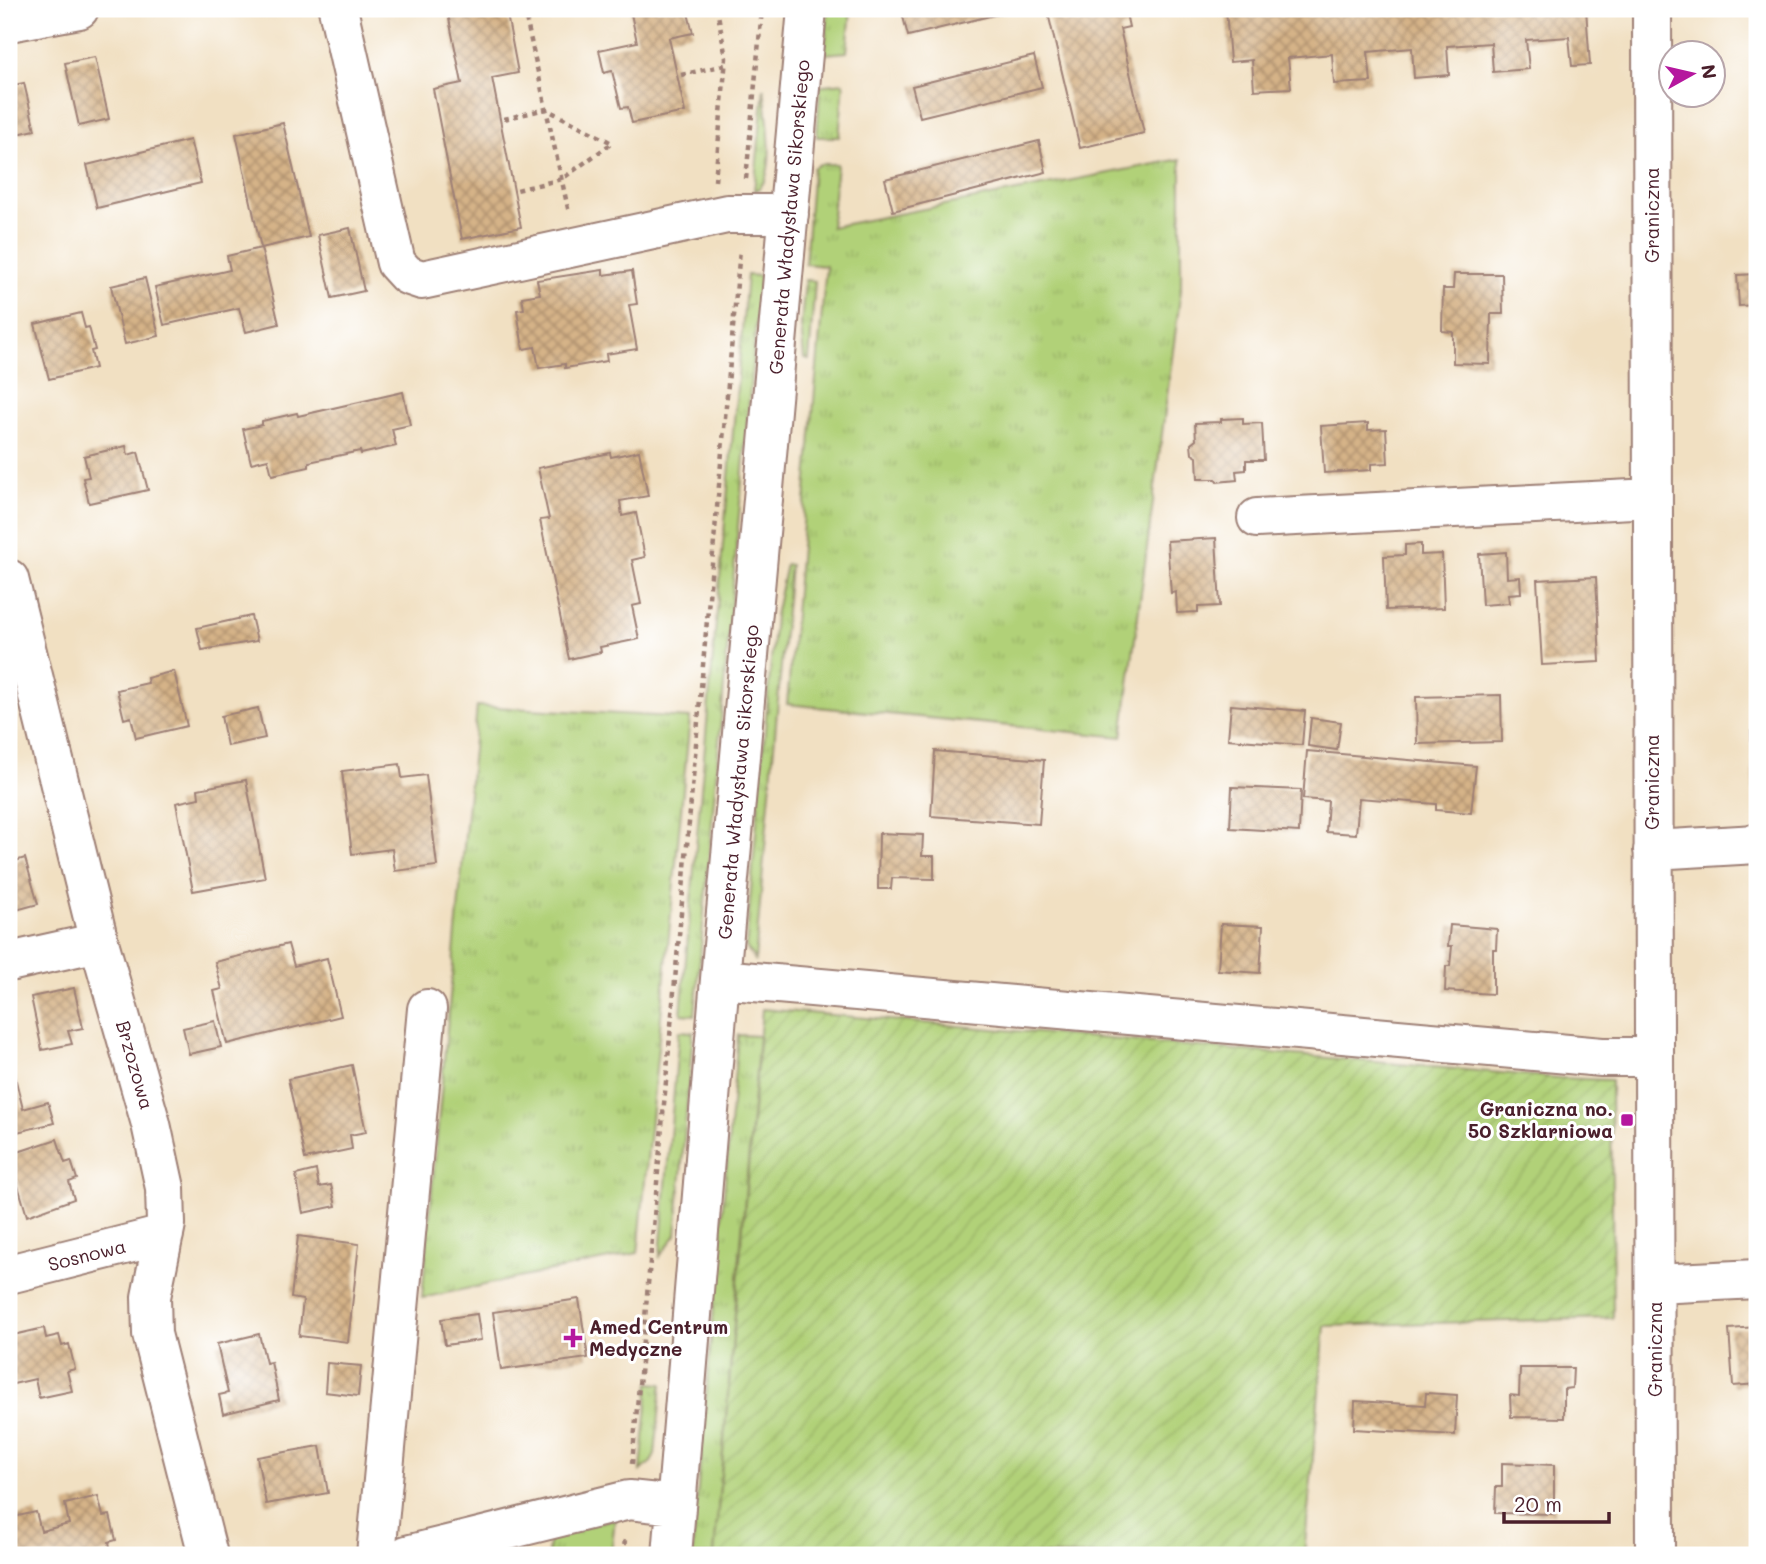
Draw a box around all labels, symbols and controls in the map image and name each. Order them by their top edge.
north arrow [1658,38,1728,108]
street label: Generała Władysława Sikorskiego [762,58,815,375]
text: N [1696,63,1723,80]
street label: Graniczna [1639,167,1664,263]
street label: Generała Władysława Sikorskiego [711,623,764,940]
street label: Graniczna [1639,734,1664,830]
street label: Brzozowa [111,1017,160,1112]
place label: Graniczna no. 50 Szklarniowa [1468,1096,1613,1143]
marker: Graniczna no. 50 Szklarniowa [1619,1112,1635,1128]
street label: Sosnowa [45,1233,129,1276]
street label: Graniczna [1642,1301,1667,1397]
place label: Amed Centrum Medyczne [589,1314,728,1361]
marker: Amed Centrum Medyczne [563,1328,583,1348]
scale bar [1504,1480,1608,1524]
text: 20 m [1514,1490,1562,1517]

